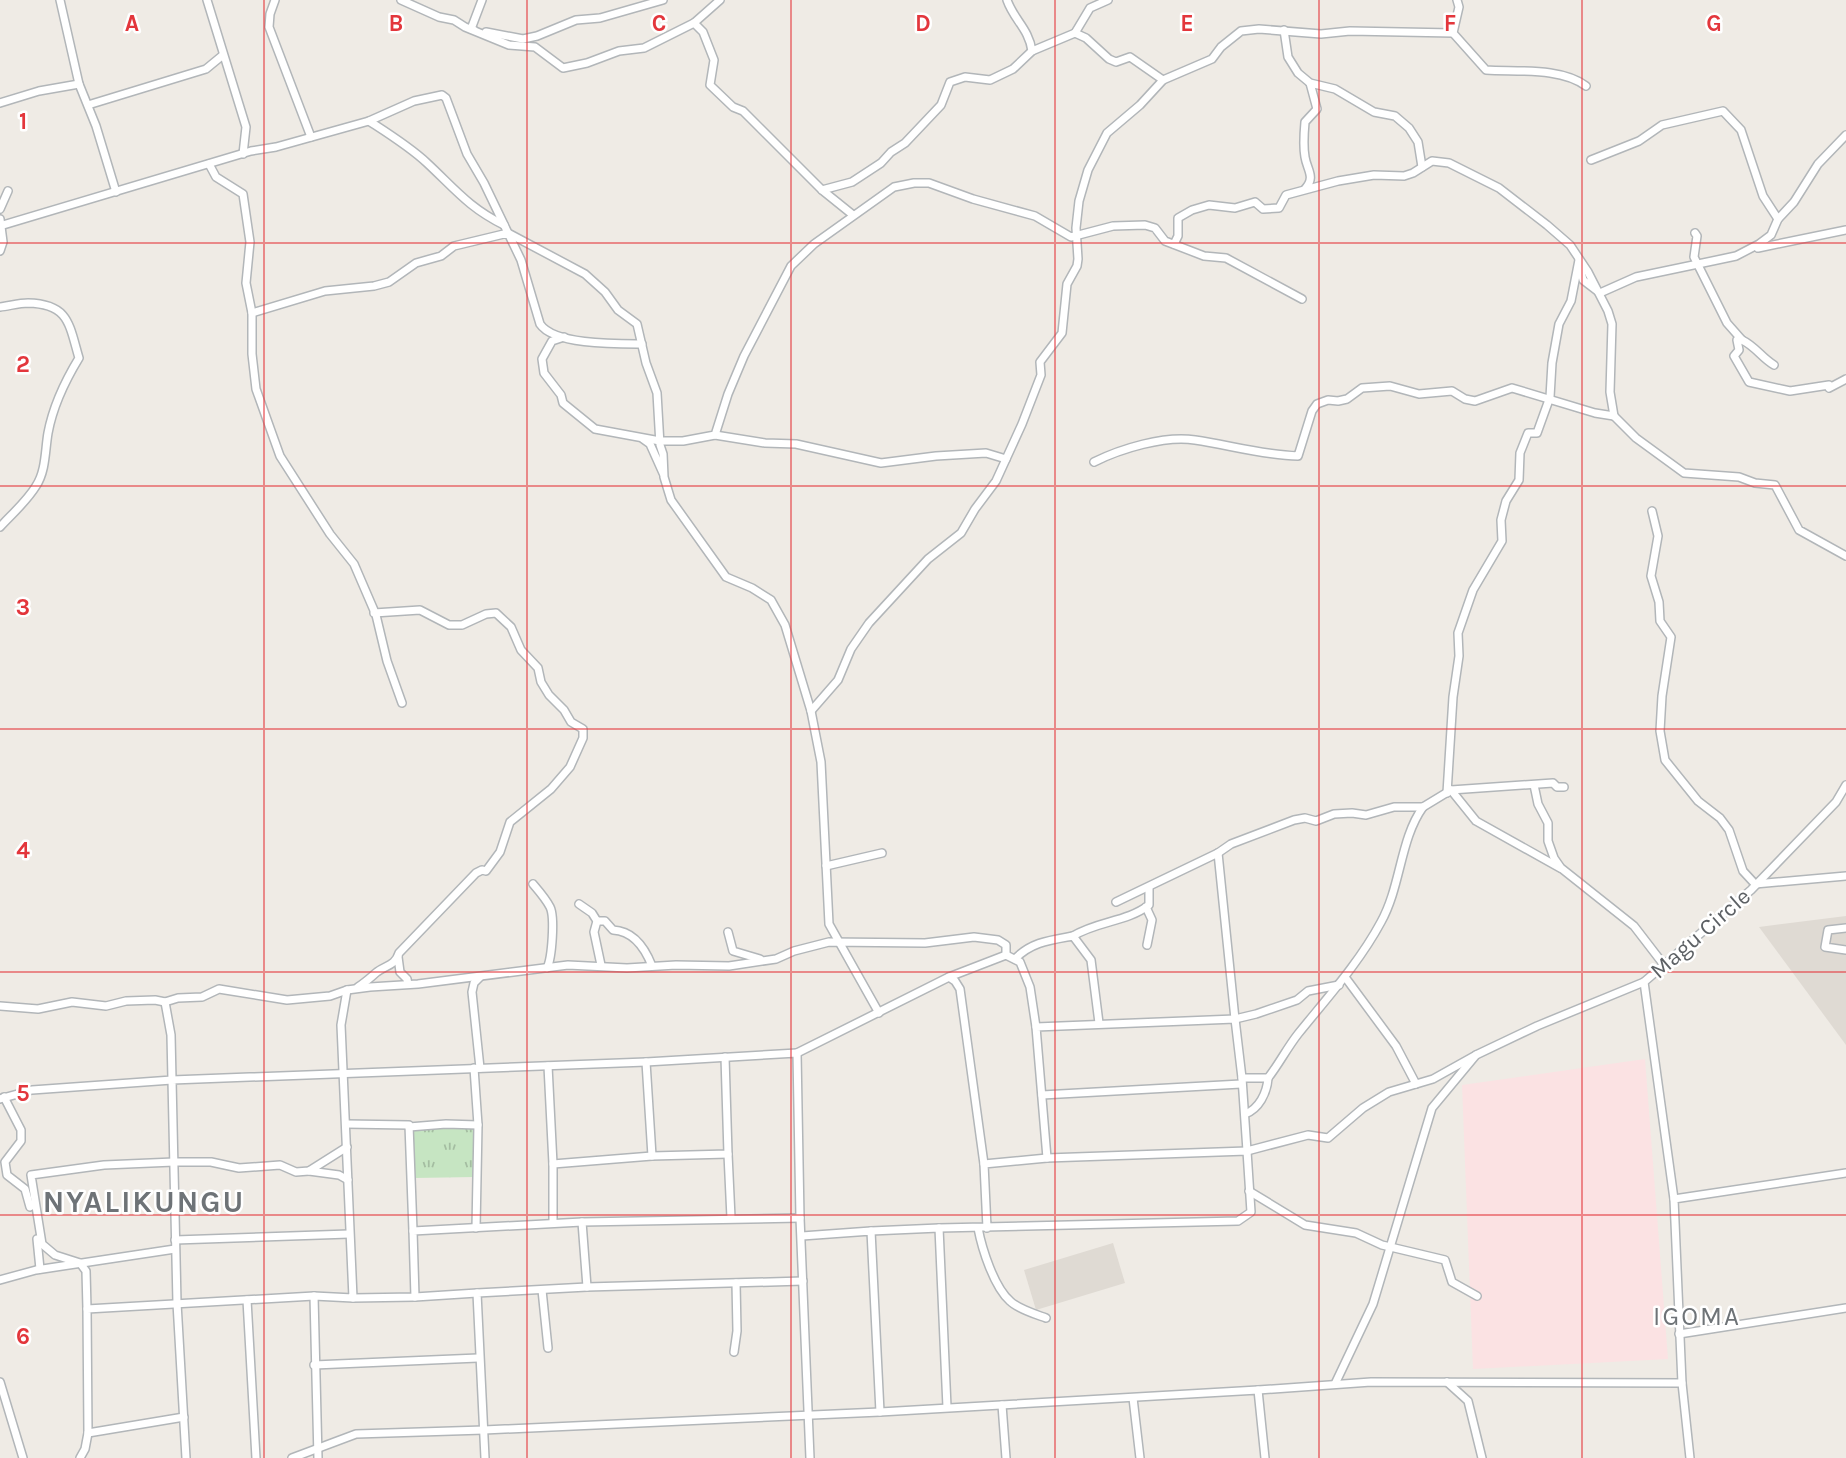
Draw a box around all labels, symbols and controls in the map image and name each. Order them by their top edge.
text: A [125,10,139,37]
text: B [389,10,403,37]
text: C [652,10,666,37]
text: D [915,10,931,37]
text: E [1180,10,1194,37]
text: F [1444,10,1456,37]
text: G [1706,10,1722,37]
text: 1 [19,108,27,135]
text: 2 [16,351,30,378]
text: 3 [16,594,30,621]
text: 4 [16,837,30,864]
street label: Magu Circle [1645,883,1756,984]
text: 5 [16,1080,30,1107]
district label: NYALIKUNGU [43,1184,245,1220]
district label: IGOMA [1653,1301,1741,1332]
text: 6 [16,1323,30,1350]

